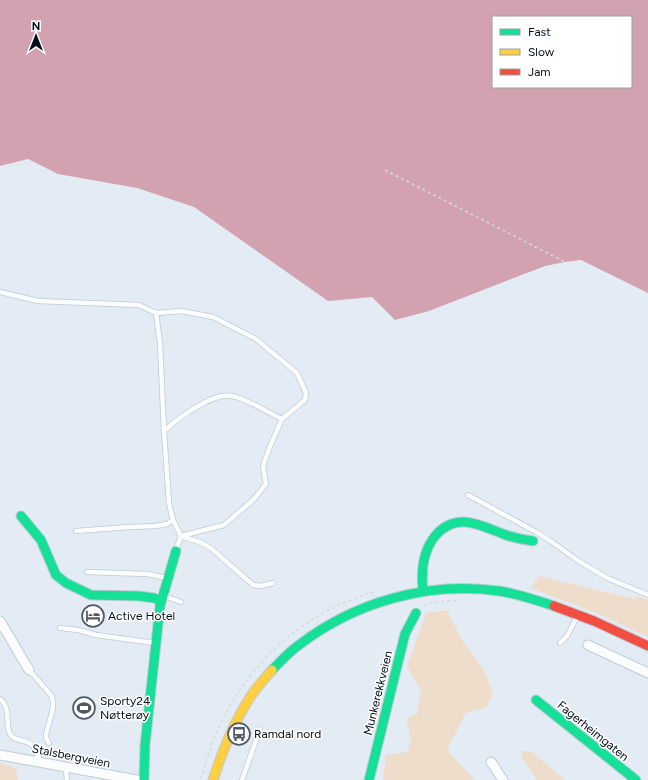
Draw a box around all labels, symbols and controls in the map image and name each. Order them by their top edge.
north arrow [16,16,56,56]
legend [492,16,632,88]
text: N [32,20,40,33]
text: Fast [528,25,551,39]
text: Slow [528,45,555,59]
text: Jam [528,65,551,79]
hotel icon: Active Hotel [80,603,106,629]
place label: Active Hotel [108,609,175,623]
street label: Munkerekkveien [361,649,395,737]
place label: Sporty24 Nøtterøy [100,694,151,722]
sports icon: Sporty24 Nøtterøy [71,695,97,721]
street label: Fagerheimgaten [555,698,632,764]
bus stop icon: Ramdal nord [226,721,252,747]
place label: Ramdal nord [254,727,321,741]
street label: Stalsbergveien [31,742,112,771]

